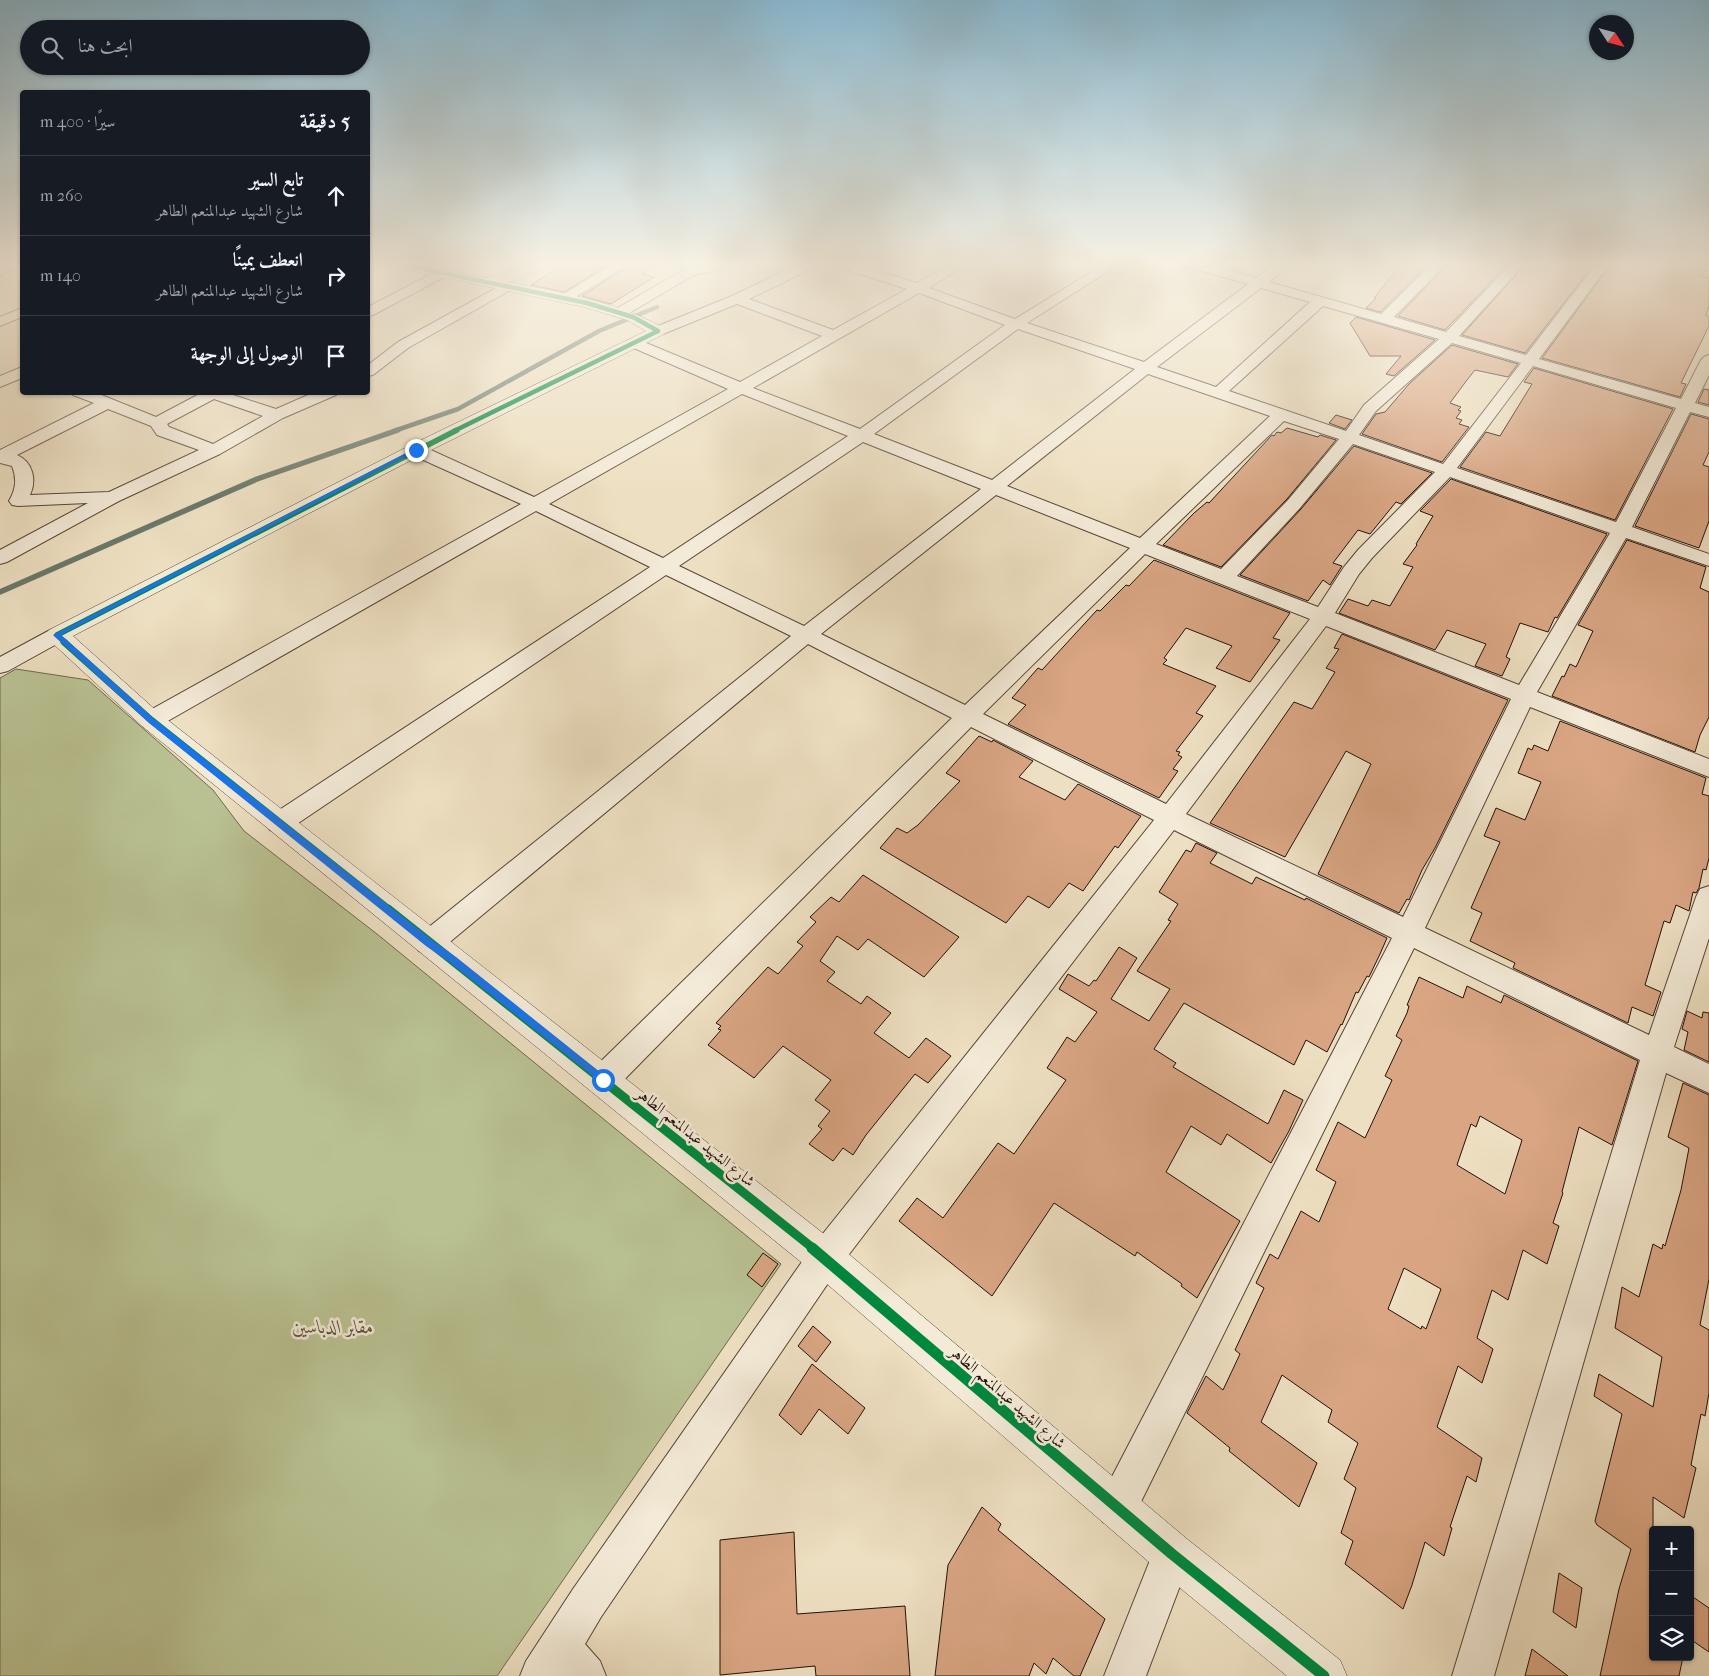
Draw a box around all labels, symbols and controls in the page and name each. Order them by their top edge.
north arrow [1589,15,1634,60]
search box [20,20,370,75]
icon: search [38,34,66,62]
text: ابحث هنا [78,35,133,57]
text: 5 دقيقة [300,109,350,133]
text: سيرًا · 400 m [40,112,115,131]
text: تابع السير [249,169,303,191]
icon: ahead [322,182,350,210]
text: 260 m [40,186,82,205]
text: شارع الشهيد عبدالمنعم الطاهر [156,201,303,220]
text: انعطف يمينًا [233,249,303,271]
icon: right [322,262,350,290]
text: 140 m [40,266,81,285]
text: شارع الشهيد عبدالمنعم الطاهر [156,281,303,300]
icon: arrive [322,342,350,370]
text: الوصول إلى الوجهة [191,343,303,365]
route end [405,439,428,462]
route start [592,1069,615,1092]
street label: شارع الشهيد عبدالمنعم الطاهر [628,1082,759,1195]
park label: مقابر الدباسين [292,1316,374,1338]
street label: شارع الشهيد عبدالمنعم الطاهر [941,1340,1070,1457]
map controls [1649,1526,1694,1661]
button: + [1649,1526,1694,1571]
button: − [1649,1571,1694,1616]
button: layers [1649,1616,1694,1661]

